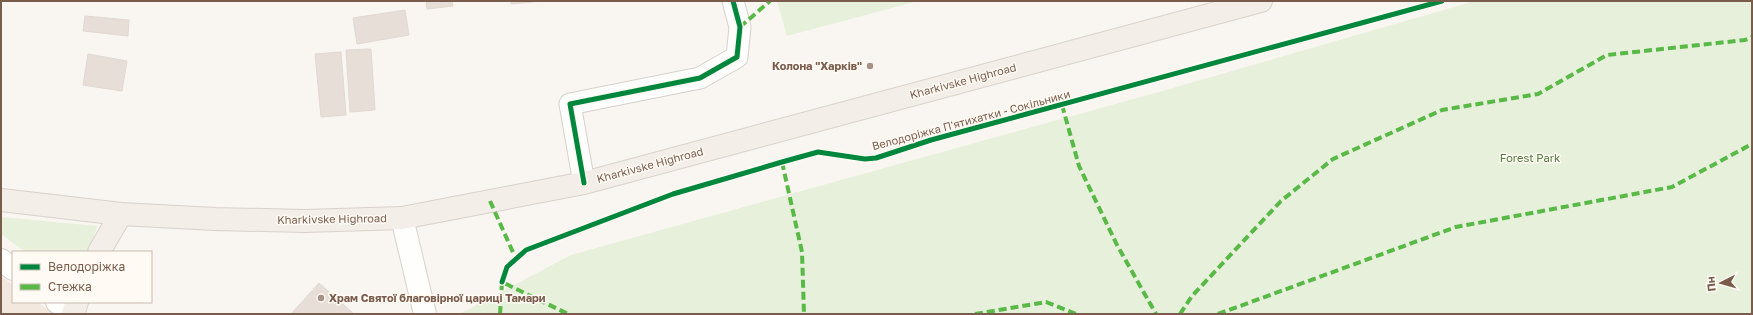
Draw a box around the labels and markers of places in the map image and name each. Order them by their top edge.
place label: Колона "Харків" [772,59,862,72]
marker: Колона "Харків" [865,61,875,71]
place label: Храм Святої благовірної цариці Тамари [329,291,546,304]
marker: Храм Святої благовірної цариці Тамари [316,293,326,303]

